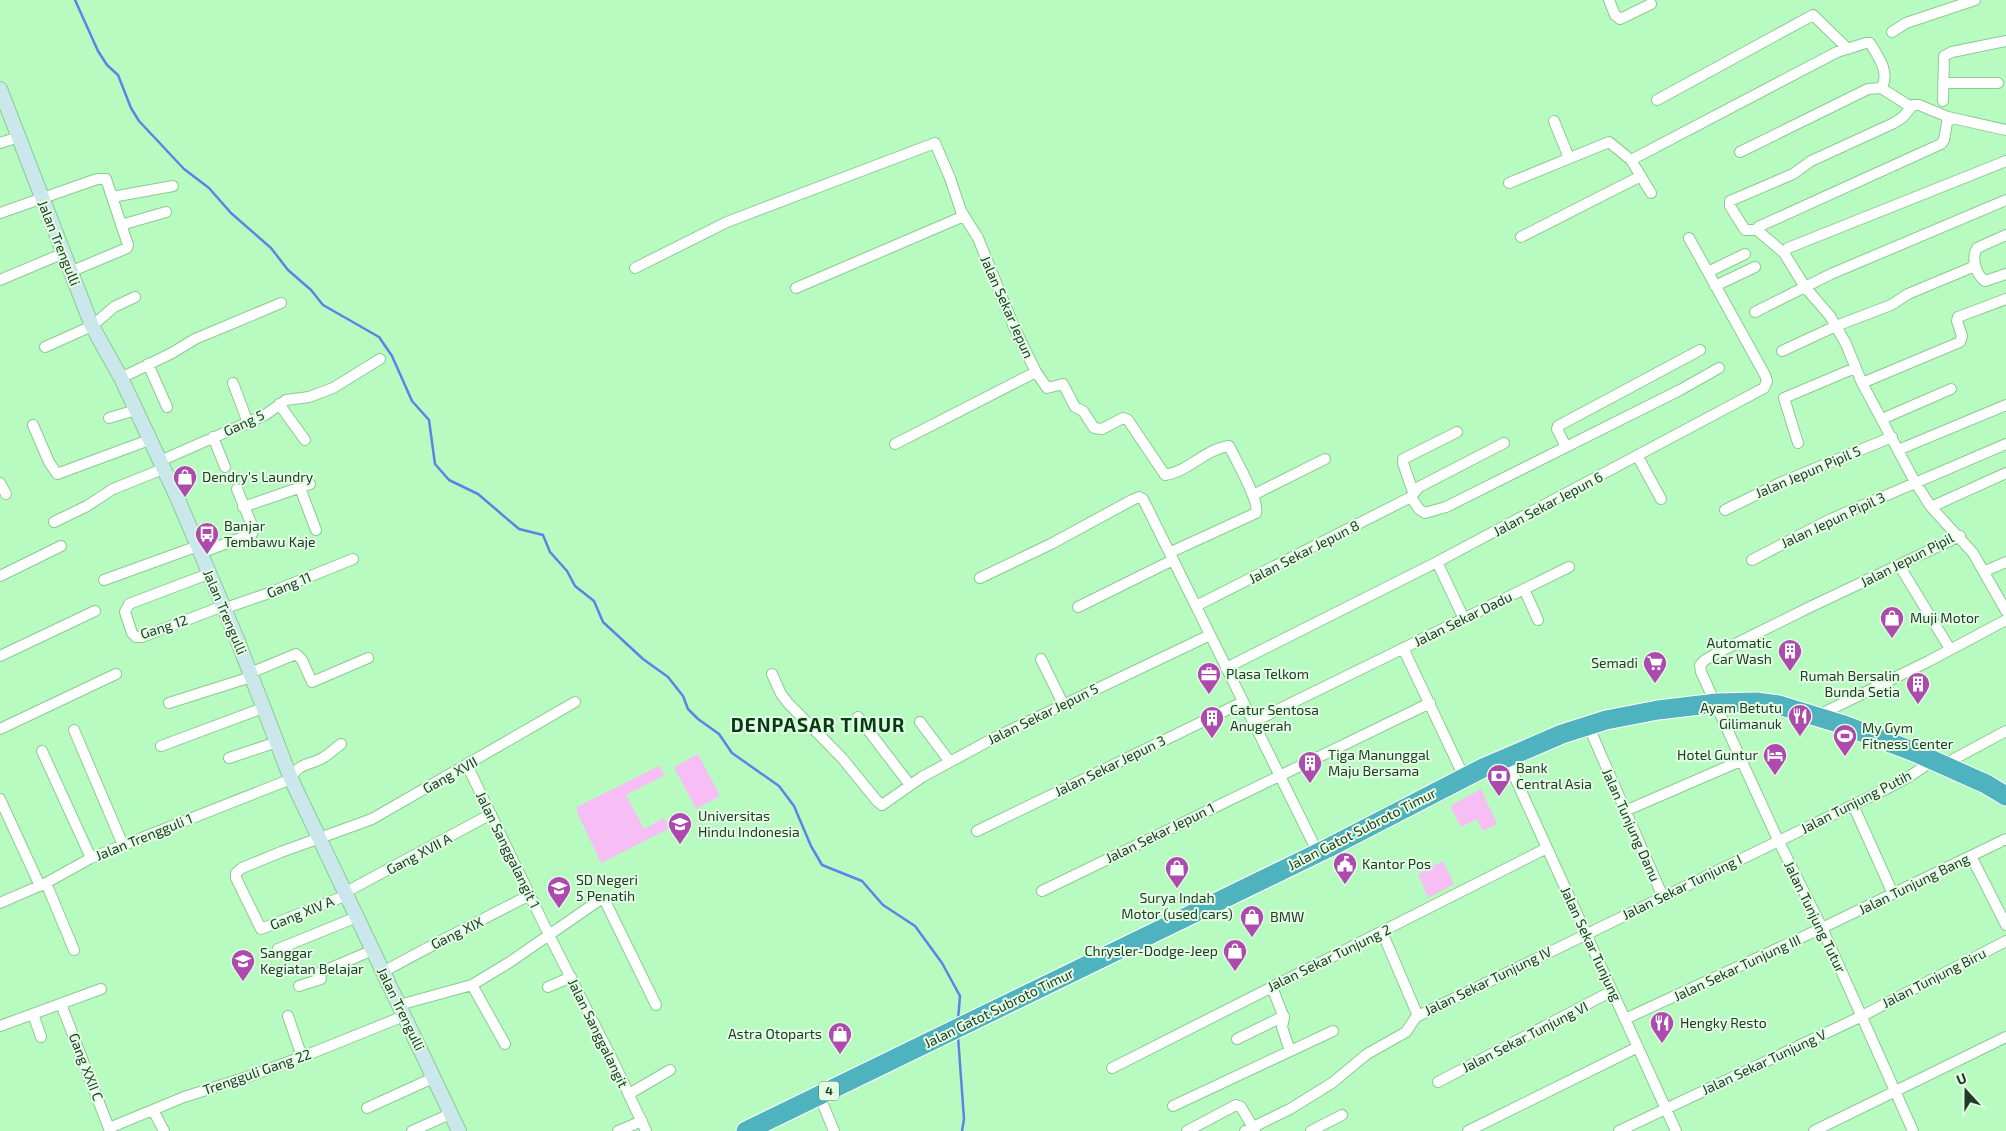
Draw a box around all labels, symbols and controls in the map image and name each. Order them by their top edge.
street label: Jalan Trengulli [35,198,84,288]
street label: Jalan Sekar Jepun [977,253,1038,361]
street label: Gang 5 [221,406,267,439]
street label: Jalan Jepun Pipil 5 [1753,442,1863,501]
shop icon: Dendry's Laundry [172,464,198,498]
place label: Dendry's Laundry [202,468,314,485]
street label: Jalan Sekar Jepun 6 [1490,468,1605,540]
street label: Jalan Jepun Pipil 3 [1778,488,1888,551]
street label: Jalan Sekar Jepun 8 [1246,516,1362,587]
place label: Banjar Tembawu Kaje [224,517,316,550]
bus stop icon: Banjar Tembawu Kaje [194,521,220,555]
street label: Jalan Jepun Pipil [1857,528,1957,590]
street label: Jalan Trengulli [200,567,251,657]
street label: Gang 11 [264,568,314,601]
street label: Jalan Sekar Dadu [1411,587,1515,650]
shop icon: Muji Motor [1879,605,1905,639]
place label: Muji Motor [1910,609,1980,626]
street label: Gang 12 [138,611,190,642]
place label: Automatic Car Wash [1706,634,1772,667]
building icon: Automatic Car Wash [1777,638,1803,672]
supermarket icon: Semadi [1642,650,1668,684]
place label: Semadi [1591,654,1638,671]
office icon: Plasa Telkom [1196,661,1222,695]
place label: Plasa Telkom [1226,665,1309,682]
place label: Rumah Bersalin Bunda Setia [1800,667,1900,700]
building icon: Rumah Bersalin Bunda Setia [1905,671,1931,705]
street label: Jalan Sekar Jepun 5 [985,679,1101,748]
place label: Ayam Betutu Gilimanuk [1700,699,1782,732]
place label: Catur Sentosa Anugerah [1230,701,1319,734]
restaurant icon: Ayam Betutu Gilimanuk [1787,703,1813,737]
building icon: Catur Sentosa Anugerah [1199,705,1225,739]
district label: DENPASAR TIMUR [731,713,905,736]
place label: My Gym Fitness Center [1862,719,1954,752]
sports icon: My Gym Fitness Center [1832,723,1858,757]
street label: Jalan Sekar Jepun 3 [1052,731,1168,800]
hotel icon: Hotel Guntur [1762,742,1788,776]
place label: Tiga Manunggal Maju Bersama [1328,746,1431,779]
place label: Hotel Guntur [1677,746,1758,763]
building icon: Tiga Manunggal Maju Bersama [1297,750,1323,784]
street label: Gang XVII [419,753,480,797]
place label: Bank Central Asia [1516,759,1592,792]
bank icon: Bank Central Asia [1486,763,1512,797]
street label: Jalan Tunjung Danu [1599,766,1664,884]
street label: Jalan Tunjung Putih [1798,766,1914,837]
street label: Jalan Gatot Subroto Timur [1285,783,1439,873]
street label: Jalan Sanggalangit 1 [473,789,544,911]
street label: Jalan Sekar Jepun 1 [1103,799,1217,866]
place label: Universitas Hindu Indonesia [698,807,800,840]
street label: Jalan Trengguli 1 [93,809,195,864]
school or university icon: Universitas Hindu Indonesia [667,811,693,845]
street label: Gang XVII A [383,829,455,878]
street label: Jalan Tunjung Bang [1856,849,1972,918]
street label: Jalan Sekar Tunjung I [1619,850,1744,923]
public building icon: Kantor Pos [1332,851,1358,885]
shop icon: Surya Indah Motor (used cars) [1164,855,1190,889]
place label: Kantor Pos [1362,855,1431,872]
street label: Jalan Tunjung Tutur [1781,858,1850,976]
place label: SD Negeri 5 Penatih [576,871,638,904]
school or university icon: SD Negeri 5 Penatih [546,875,572,909]
street label: Jalan Sekar Tunjung [1557,884,1625,1004]
place label: Surya Indah Motor (used cars) [1121,889,1233,922]
street label: Gang XIV A [267,892,337,933]
shop icon: BMW [1239,904,1265,938]
place label: BMW [1270,908,1304,925]
street label: Gang XIX [428,912,486,953]
street label: Jalan Sekar Tunjung 2 [1264,920,1393,995]
street label: Jalan Sekar Tunjung III [1670,931,1803,1004]
shop icon: Chrysler-Dodge-Jeep [1222,938,1248,972]
place label: Chrysler-Dodge-Jeep [1085,942,1218,959]
street label: Jalan Sekar Tunjung IV [1421,942,1555,1019]
place label: Sanggar Kegiatan Belajar [260,944,364,977]
street label: Jalan Tunjung Biru [1879,944,1989,1011]
school or university icon: Sanggar Kegiatan Belajar [230,948,256,982]
street label: Jalan Trengulli [374,964,429,1053]
street label: Jalan Gatot Subroto Timur [921,964,1077,1051]
street label: Jalan Sanggalangit [565,976,632,1090]
street label: Jalan Sekar Tunjung VI [1459,997,1591,1076]
restaurant icon: Hengky Resto [1649,1010,1675,1044]
place label: Hengky Resto [1680,1014,1767,1031]
shop icon: Astra Otoparts [827,1021,853,1055]
place label: Astra Otoparts [728,1025,822,1042]
street label: Jalan Sekar Tunjung V [1699,1025,1829,1098]
street label: Gang XXII C [66,1031,107,1103]
street label: Trengguli Gang 22 [200,1045,313,1098]
north arrow [1941,1066,1991,1116]
text: U [1954,1069,1969,1088]
road number: 4 [819,1082,839,1100]

